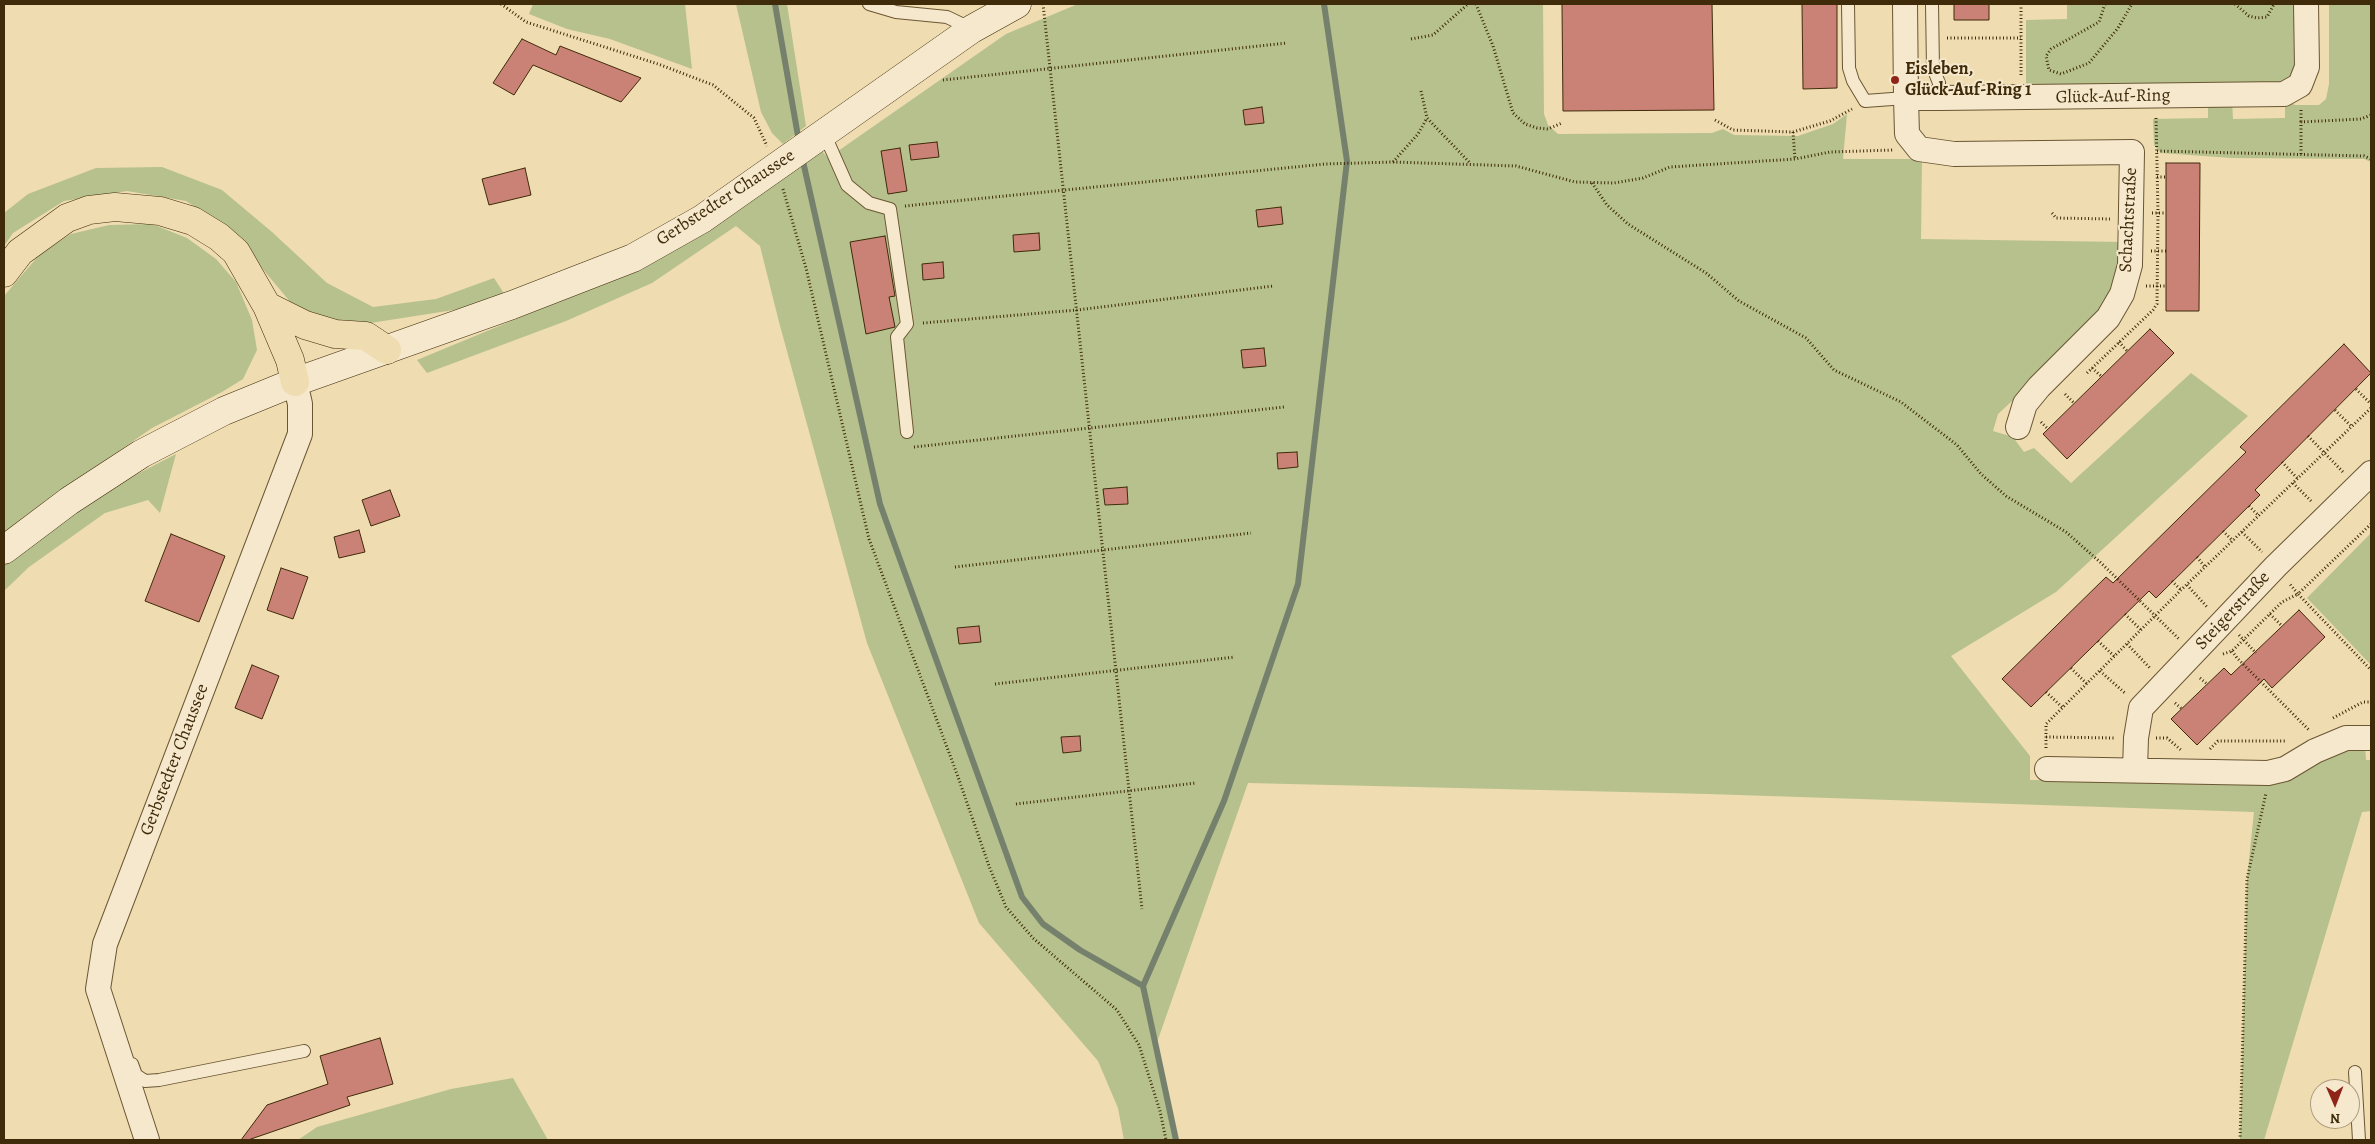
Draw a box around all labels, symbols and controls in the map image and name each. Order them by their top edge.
place label: Eisleben, Glück-Auf-Ring 1 [1905,59,2031,102]
marker: Eisleben, Glück-Auf-Ring 1 [1889,74,1901,86]
street label: Glück-Auf-Ring [2055,85,2171,109]
street label: Gerbstedter Chaussee [653,145,799,251]
street label: Schachtstraße [2115,167,2143,273]
street label: Steigerstraße [2191,567,2275,655]
street label: Gerbstedter Chaussee [136,681,214,839]
north arrow [2310,1079,2360,1129]
text: N [2330,1109,2341,1128]

